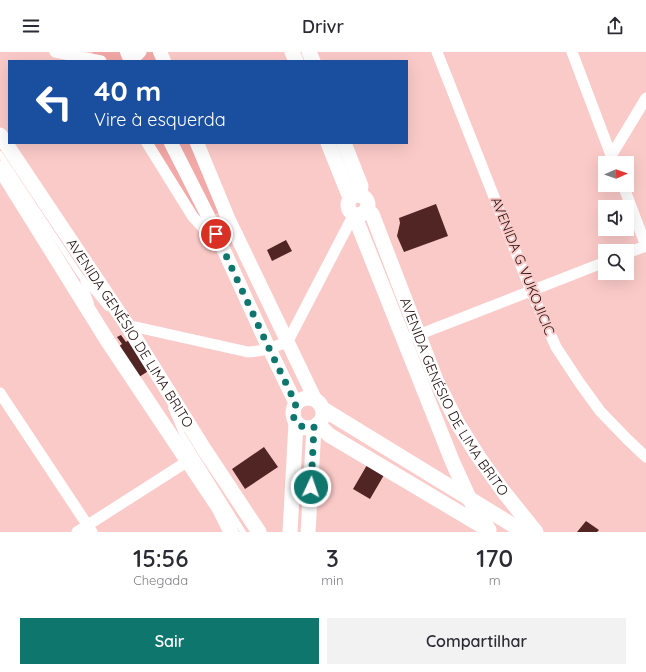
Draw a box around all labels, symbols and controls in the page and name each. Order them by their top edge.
icon: menu [20,15,42,37]
text: Drivr [302,15,344,38]
icon: share [604,15,626,37]
text: 40 m [94,73,161,108]
icon: left [28,76,80,128]
text: Vire à esquerda [94,108,226,131]
north arrow [598,156,634,192]
map controls [598,156,634,280]
street label: AVENIDA G VUKOJICIC [487,194,559,338]
button: sound [598,200,634,236]
pin [199,217,233,251]
icon: arrive [205,223,227,245]
street label: AVENIDA GENÉSIO DE LIMA BRITO [63,235,198,431]
button: search [598,244,634,280]
street label: AVENIDA GENÉSIO DE LIMA BRITO [396,295,513,500]
position arrow [290,466,332,508]
text: 15:56 [133,543,188,573]
text: 3 [326,543,339,573]
text: 170 [476,543,513,573]
text: Chegada [133,572,188,588]
text: min [321,572,343,588]
text: m [489,572,501,588]
button: Sair [20,618,319,664]
button: Compartilhar [327,618,626,664]

